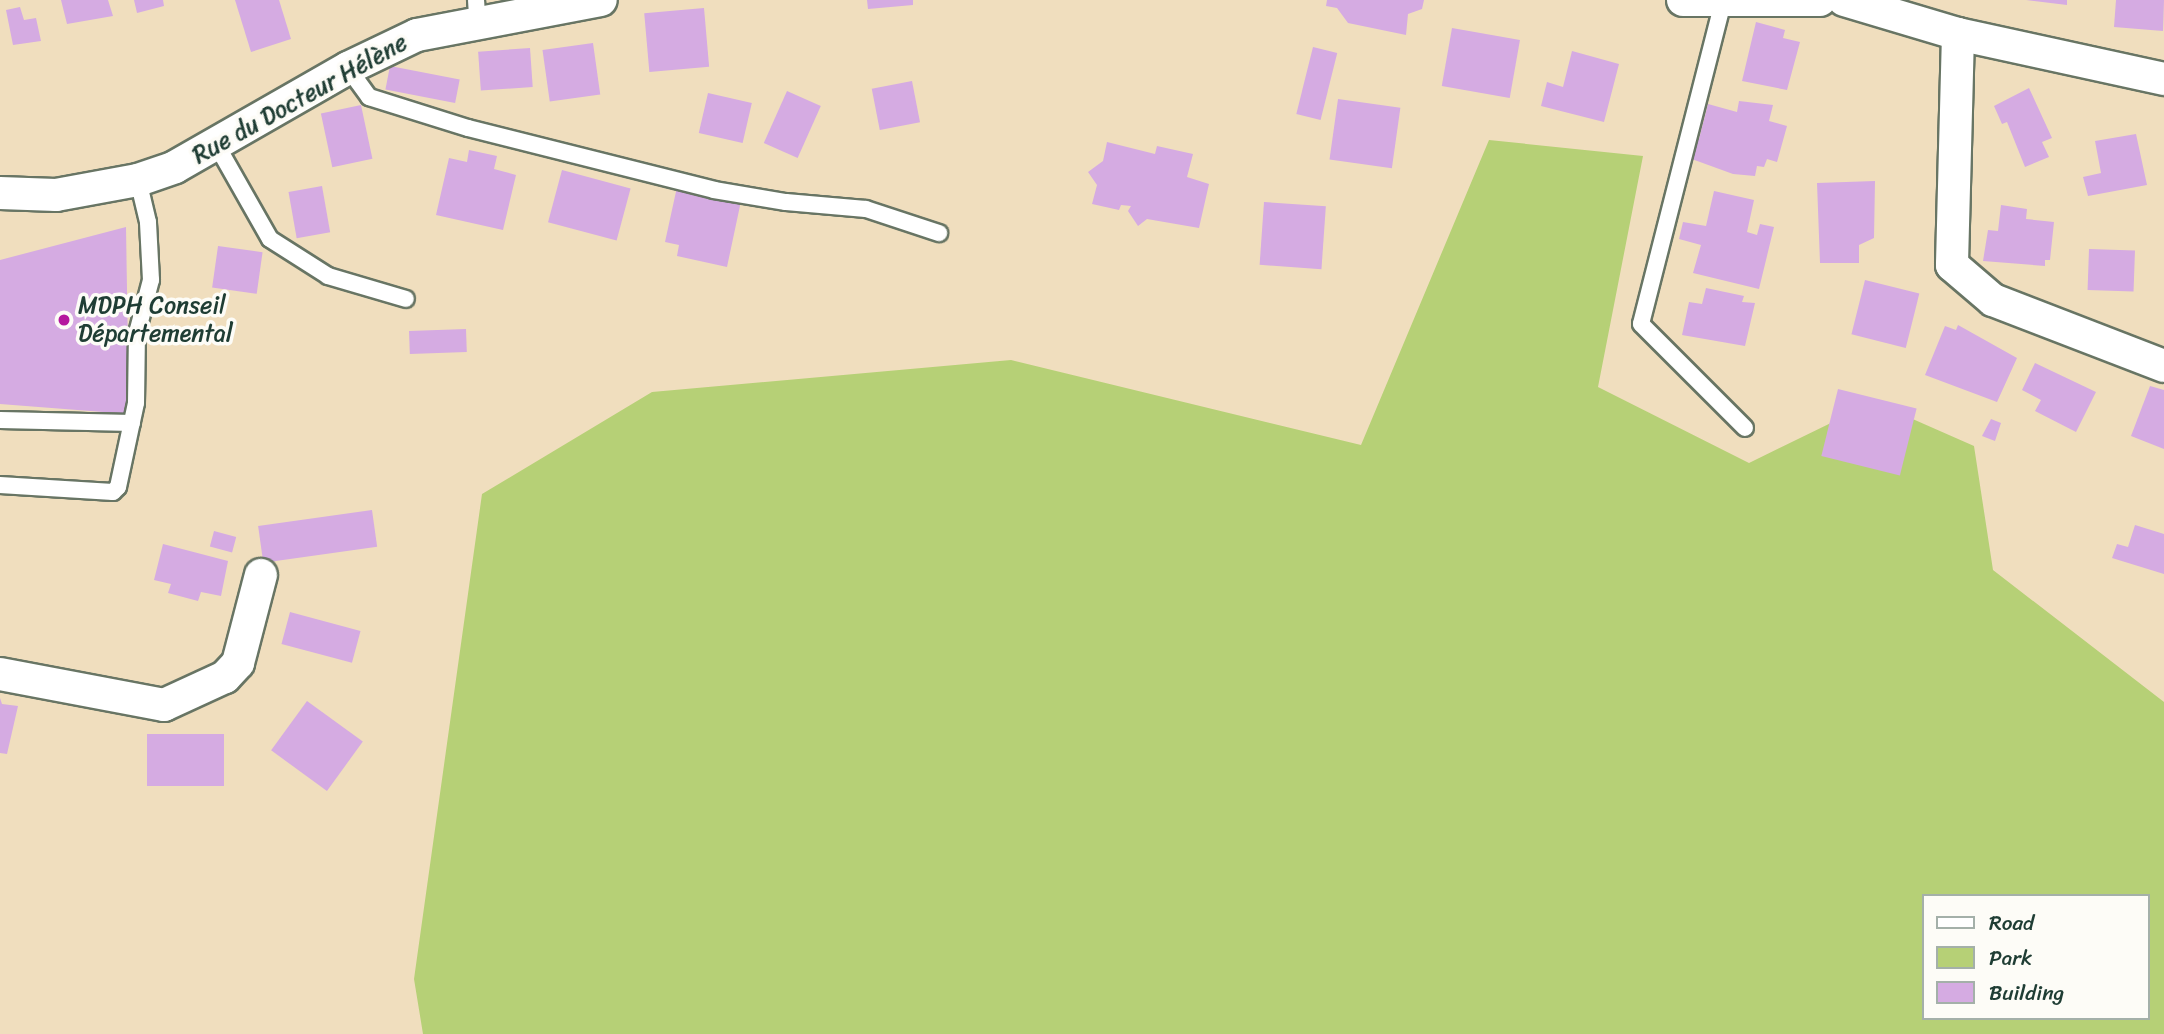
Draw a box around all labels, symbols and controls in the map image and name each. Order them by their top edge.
street label: Rue du Docteur Hélène [187,28,413,170]
place label: MDPH Conseil Départemental [78,292,233,348]
marker: MDPH Conseil Départemental [56,312,72,328]
legend [1923,894,2150,1020]
text: Road [1989,904,2034,942]
text: Park [1989,939,2032,977]
text: Building [1989,974,2064,1012]

